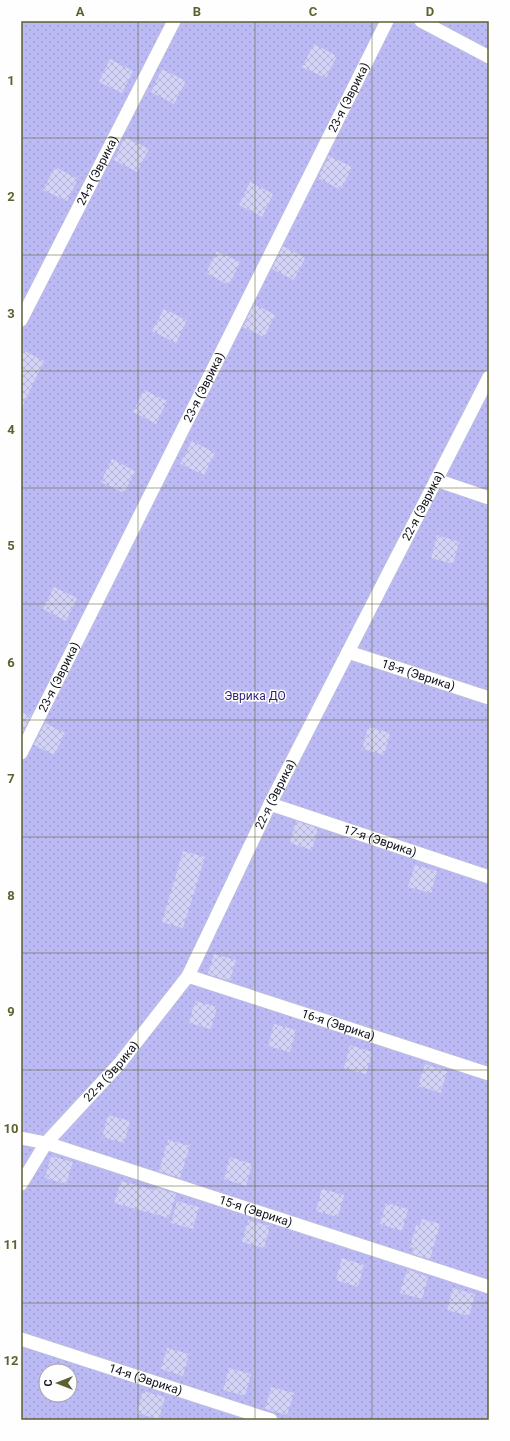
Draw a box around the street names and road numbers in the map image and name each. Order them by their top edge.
street label: 23-я (Эврика) [325,60,372,135]
street label: 24-я (Эврика) [74,133,121,208]
street label: 23-я (Эврика) [181,350,227,424]
street label: 22-я (Эврика) [399,469,447,543]
street label: 23-я (Эврика) [36,640,82,714]
street label: 18-я (Эврика) [380,656,457,693]
street label: 22-я (Эврика) [252,757,299,832]
street label: 17-я (Эврика) [342,822,418,859]
street label: 16-я (Эврика) [300,1006,377,1043]
street label: 22-я (Эврика) [81,1038,142,1105]
street label: 15-я (Эврика) [217,1193,294,1230]
street label: 14-я (Эврика) [107,1361,184,1398]

